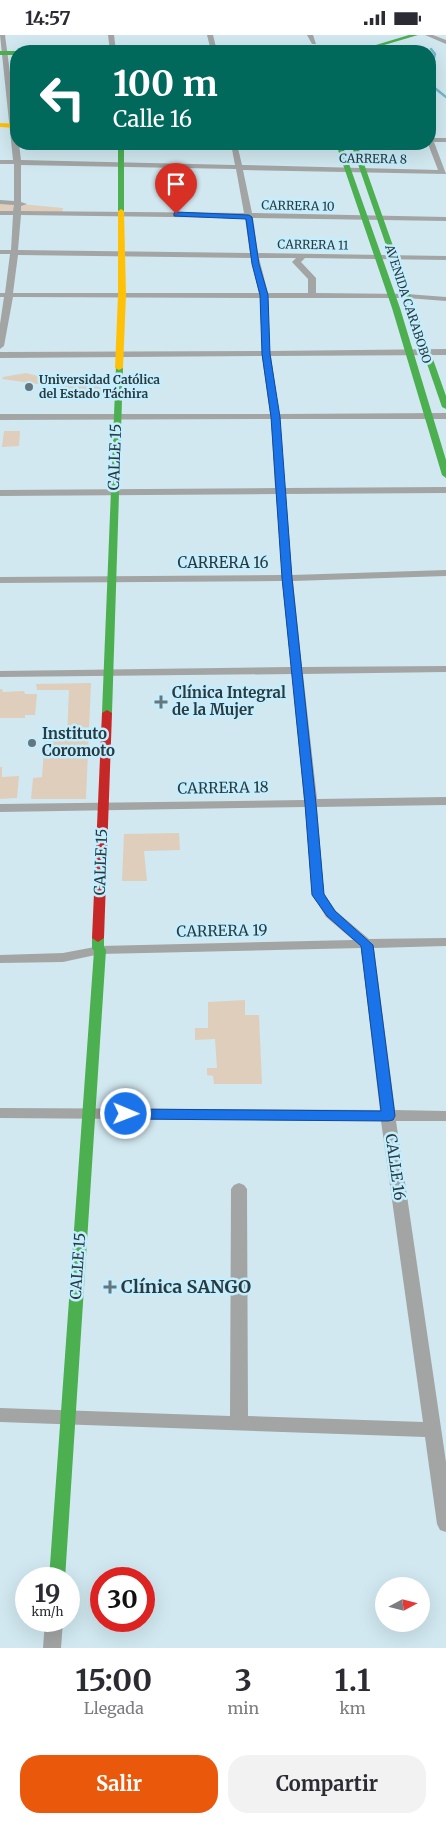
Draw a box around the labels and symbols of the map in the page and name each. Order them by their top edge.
street label: CARRERA 8 [339,150,407,167]
pin [155,163,197,214]
street label: CARRERA 10 [261,197,335,214]
street label: CARRERA 11 [277,236,349,253]
street label: AVENIDA CARABOBO [382,241,435,366]
place label: Universidad Católica del Estado Táchira [39,372,160,401]
marker: Universidad Católica del Estado Táchira [23,381,35,393]
street label: CALLE 15 [104,423,125,491]
street label: CARRERA 16 [177,553,269,572]
place label: Clínica Integral de la Mujer [172,683,286,719]
marker: Clínica Integral de la Mujer [154,695,168,709]
place label: Instituto Coromoto [42,724,115,760]
marker: Instituto Coromoto [26,737,38,749]
street label: CARRERA 18 [177,777,269,798]
street label: CALLE 15 [90,828,111,896]
street label: CARRERA 19 [176,920,268,941]
position arrow [99,1087,151,1139]
street label: CALLE 16 [381,1132,410,1201]
street label: CALLE 15 [66,1232,89,1300]
place label: Clínica SANGO [121,1275,251,1298]
marker: Clínica SANGO [103,1280,117,1294]
speed limit sign: 30 [90,1567,155,1632]
north arrow [375,1577,430,1633]

